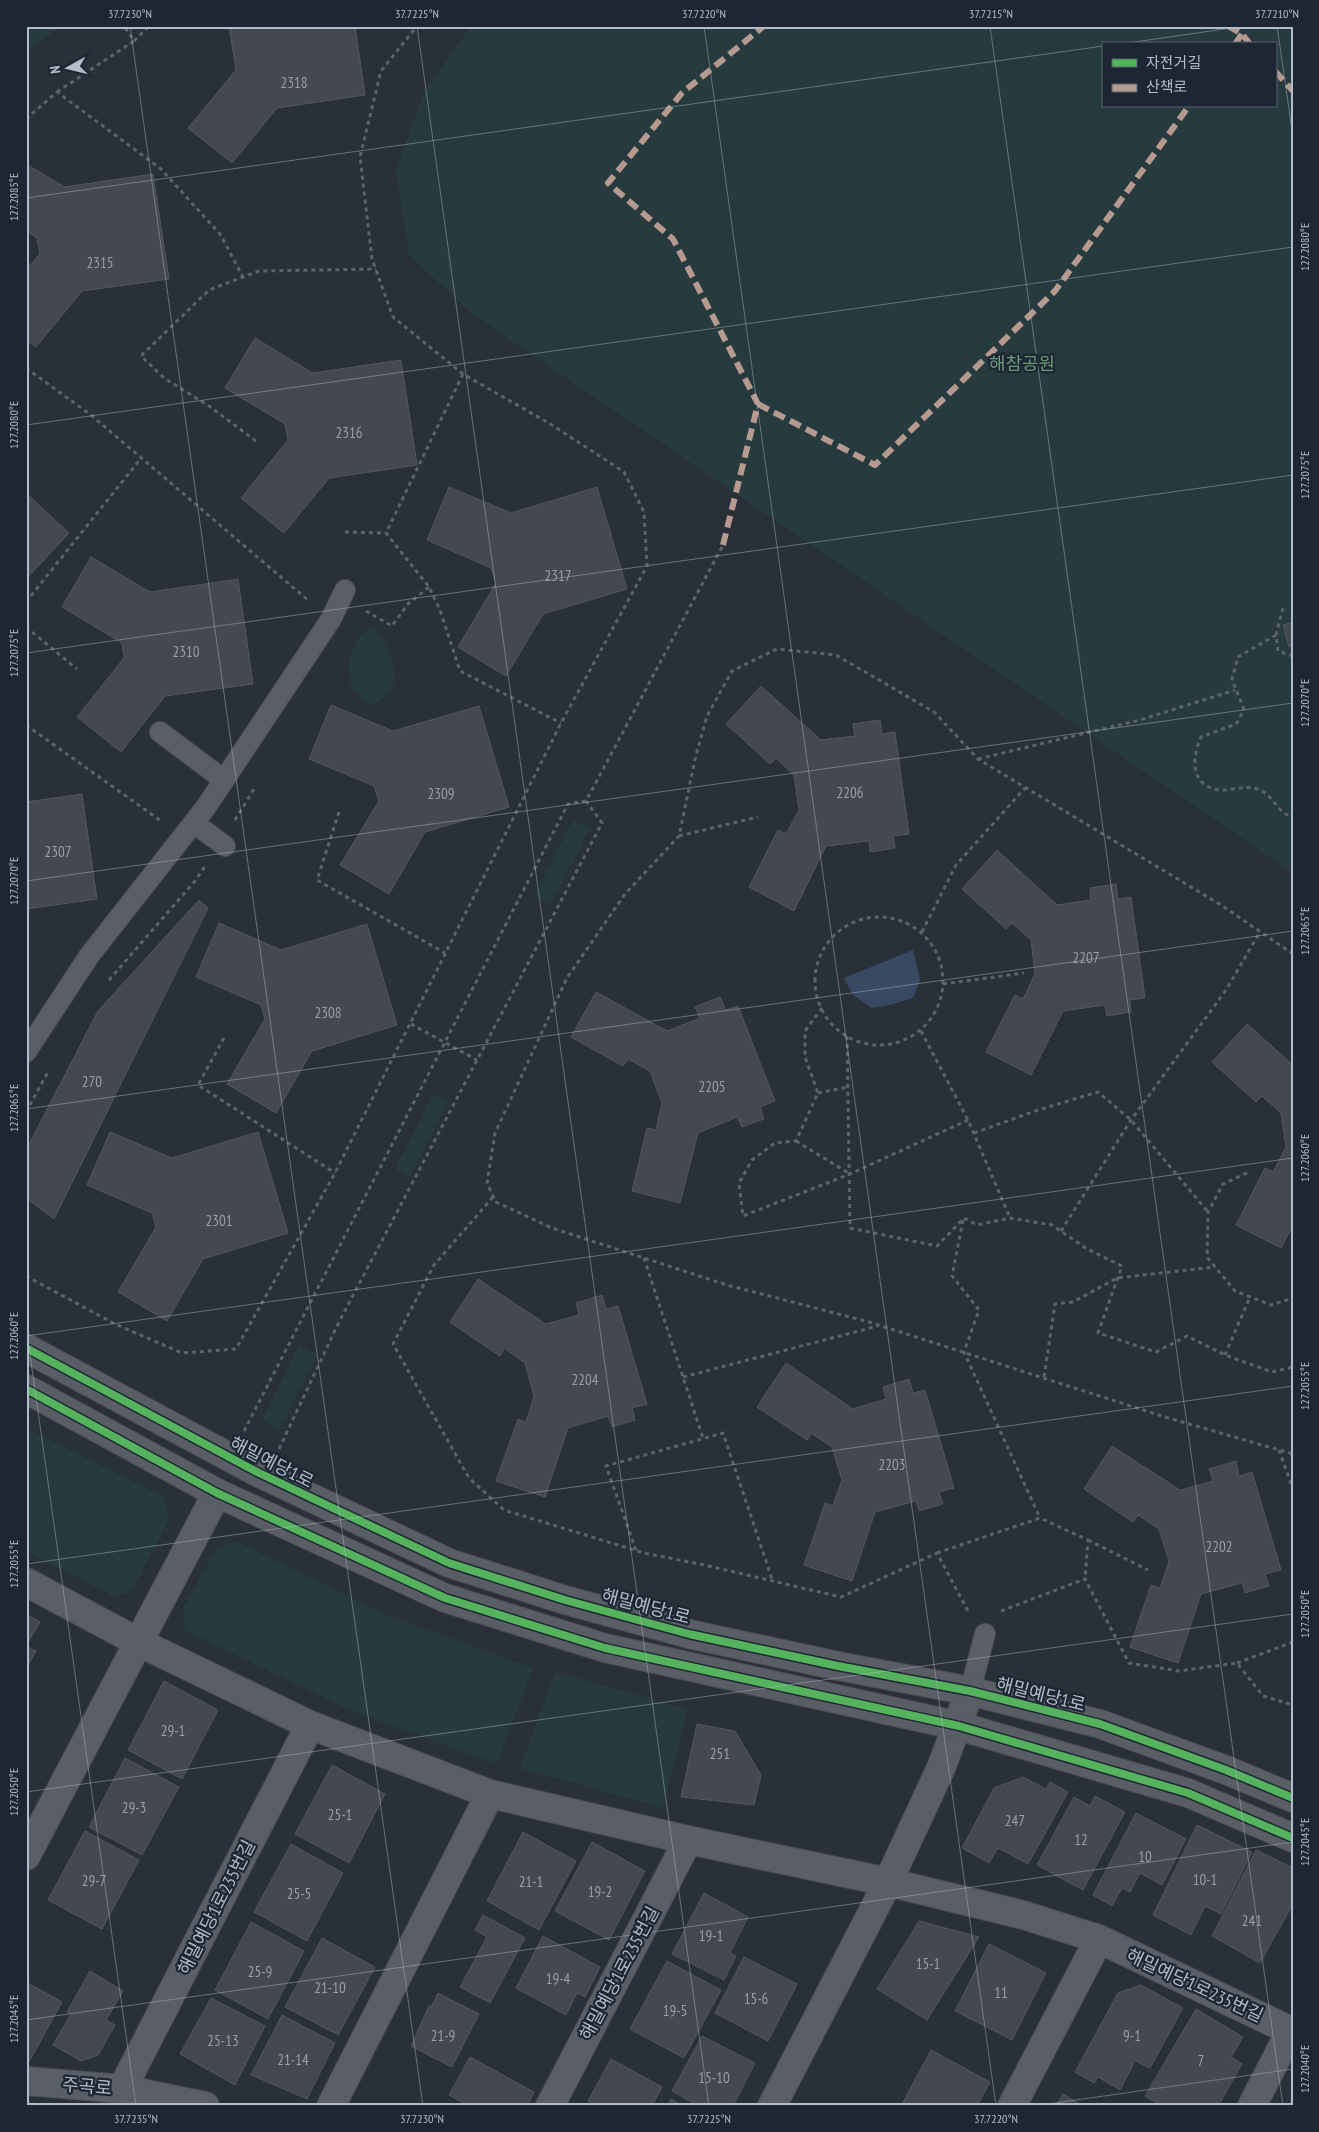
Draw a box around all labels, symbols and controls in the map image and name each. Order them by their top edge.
text: 37.7230°N [108,6,152,21]
text: 37.7225°N [395,6,439,21]
text: 37.7220°N [682,6,726,21]
text: 37.7215°N [969,6,1013,21]
text: 37.7210°N [1255,6,1299,21]
north arrow [42,42,92,92]
legend [1102,42,1276,108]
text: 자전거길 [1146,53,1201,72]
text: N [46,65,65,75]
house number: 2318 [280,73,308,92]
text: 산책로 [1146,77,1187,96]
text: 127.2085°E [6,173,21,221]
text: 127.2080°E [1297,223,1312,271]
house number: 2315 [86,253,114,272]
park label: 해참공원 [989,352,1055,375]
text: 127.2080°E [6,401,21,449]
house number: 2316 [335,423,363,442]
text: 127.2075°E [1297,451,1312,499]
house number: 2317 [544,566,572,585]
text: 127.2075°E [6,629,21,677]
house number: 2310 [172,642,200,661]
text: 127.2070°E [1297,679,1312,727]
house number: 2206 [836,783,864,802]
house number: 2309 [427,784,455,803]
house number: 2307 [44,842,72,861]
text: 127.2070°E [6,857,21,905]
text: 127.2065°E [1297,907,1312,955]
house number: 2207 [1072,948,1100,967]
house number: 2308 [314,1003,342,1022]
house number: 270 [82,1072,102,1091]
house number: 2205 [698,1077,726,1096]
text: 127.2065°E [6,1084,21,1132]
text: 127.2060°E [1297,1134,1312,1182]
house number: 2301 [205,1211,233,1230]
text: 127.2060°E [6,1312,21,1360]
text: 127.2055°E [1297,1362,1312,1410]
house number: 2204 [571,1370,599,1389]
street label: 해밀예당1로 [226,1431,318,1493]
house number: 2203 [878,1455,906,1474]
house number: 2202 [1205,1537,1233,1556]
text: 127.2055°E [6,1540,21,1588]
street label: 해밀예당1로 [599,1583,693,1629]
text: 127.2050°E [1297,1590,1312,1638]
street label: 해밀예당1로 [994,1672,1088,1716]
house number: 29-1 [161,1721,185,1740]
house number: 251 [710,1744,730,1763]
text: 127.2050°E [6,1768,21,1816]
house number: 29-3 [122,1798,146,1817]
house number: 25-1 [328,1805,352,1824]
house number: 247 [1005,1811,1025,1830]
text: 127.2045°E [1297,1818,1312,1866]
house number: 12 [1074,1830,1088,1849]
street label: 해밀예당1로235번길 [172,1836,260,1978]
house number: 10 [1138,1847,1152,1866]
house number: 10-1 [1193,1870,1217,1889]
house number: 29-7 [82,1871,106,1890]
house number: 21-1 [519,1872,543,1891]
house number: 19-2 [588,1882,612,1901]
house number: 25-5 [287,1884,311,1903]
street label: 해밀예당1로235번길 [574,1902,664,2044]
house number: 241 [1242,1911,1262,1930]
house number: 19-1 [699,1926,723,1945]
street label: 해밀예당1로235번길 [1123,1943,1267,2027]
house number: 15-1 [916,1954,940,1973]
house number: 25-9 [248,1962,272,1981]
house number: 19-4 [546,1969,571,1988]
house number: 21-10 [314,1978,346,1997]
house number: 11 [994,1983,1008,2002]
house number: 15-6 [744,1989,769,2008]
text: 127.2045°E [6,1995,21,2043]
house number: 19-5 [663,2001,687,2020]
house number: 21-9 [431,2026,455,2045]
house number: 9-1 [1123,2026,1141,2045]
house number: 25-13 [207,2031,239,2050]
text: 127.2040°E [1297,2045,1312,2093]
house number: 21-14 [277,2050,309,2069]
house number: 7 [1198,2051,1204,2070]
house number: 15-10 [698,2068,730,2087]
street label: 주곡로 [61,2072,113,2100]
text: 37.7235°N [114,2111,158,2126]
text: 37.7230°N [400,2111,444,2126]
text: 37.7225°N [687,2111,731,2126]
text: 37.7220°N [974,2111,1018,2126]

